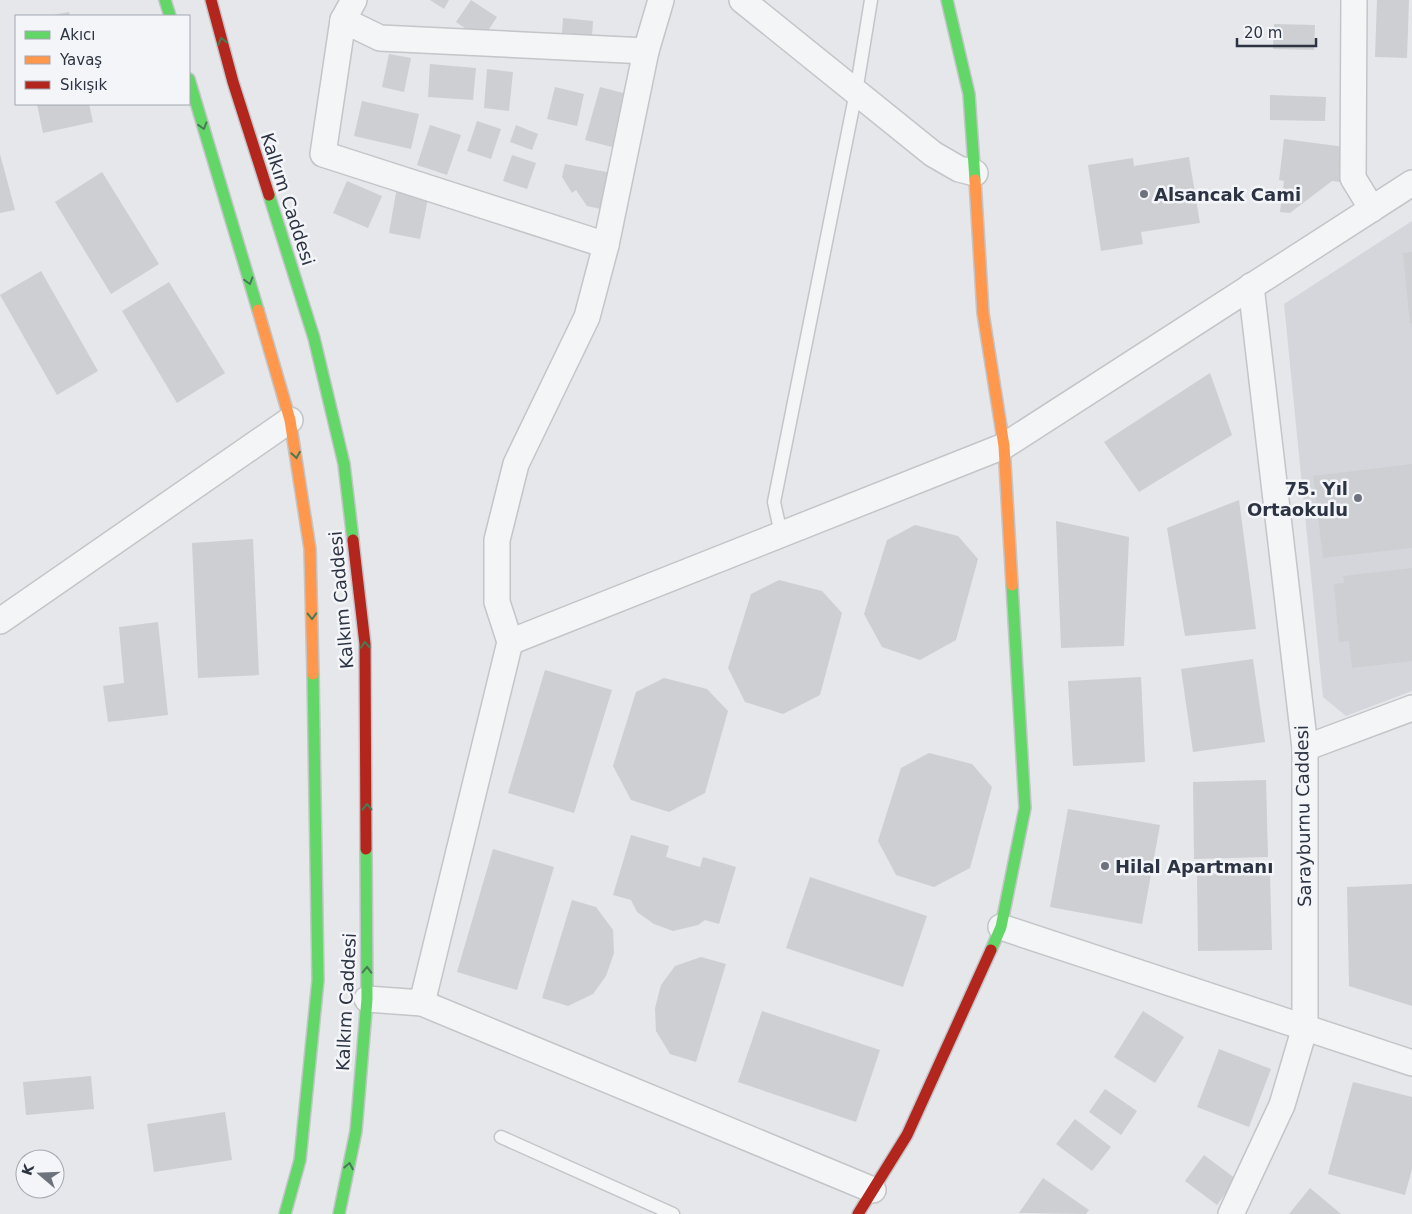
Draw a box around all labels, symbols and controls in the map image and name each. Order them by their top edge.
legend [15,15,190,105]
scale bar [1237,15,1316,47]
text: 20 m [1244,24,1282,42]
text: Akıcı [60,26,96,44]
one-way arrow [217,36,228,45]
text: Yavaş [59,51,102,69]
text: Sıkışık [60,76,108,94]
one-way arrow [197,121,207,129]
street label: Kalkım Caddesi [257,130,319,268]
place label: Alsancak Cami [1154,184,1301,205]
marker: Alsancak Cami [1138,188,1150,200]
one-way arrow [244,277,254,285]
one-way arrow [290,451,300,459]
place label: 75. Yıl Ortaokulu [1247,478,1348,520]
marker: 75. Yıl Ortaokulu [1352,492,1364,504]
street label: Kalkım Caddesi [325,530,357,670]
one-way arrow [307,613,317,621]
one-way arrow [359,641,370,649]
street label: Sarayburnu Caddesi [1291,725,1315,907]
one-way arrow [361,803,372,811]
place label: Hilal Apartmanı [1115,856,1273,877]
marker: Hilal Apartmanı [1099,860,1111,872]
street label: Kalkım Caddesi [332,932,360,1072]
one-way arrow [362,966,372,974]
north arrow [15,1149,65,1199]
text: K [18,1161,37,1178]
one-way arrow [343,1162,354,1171]

